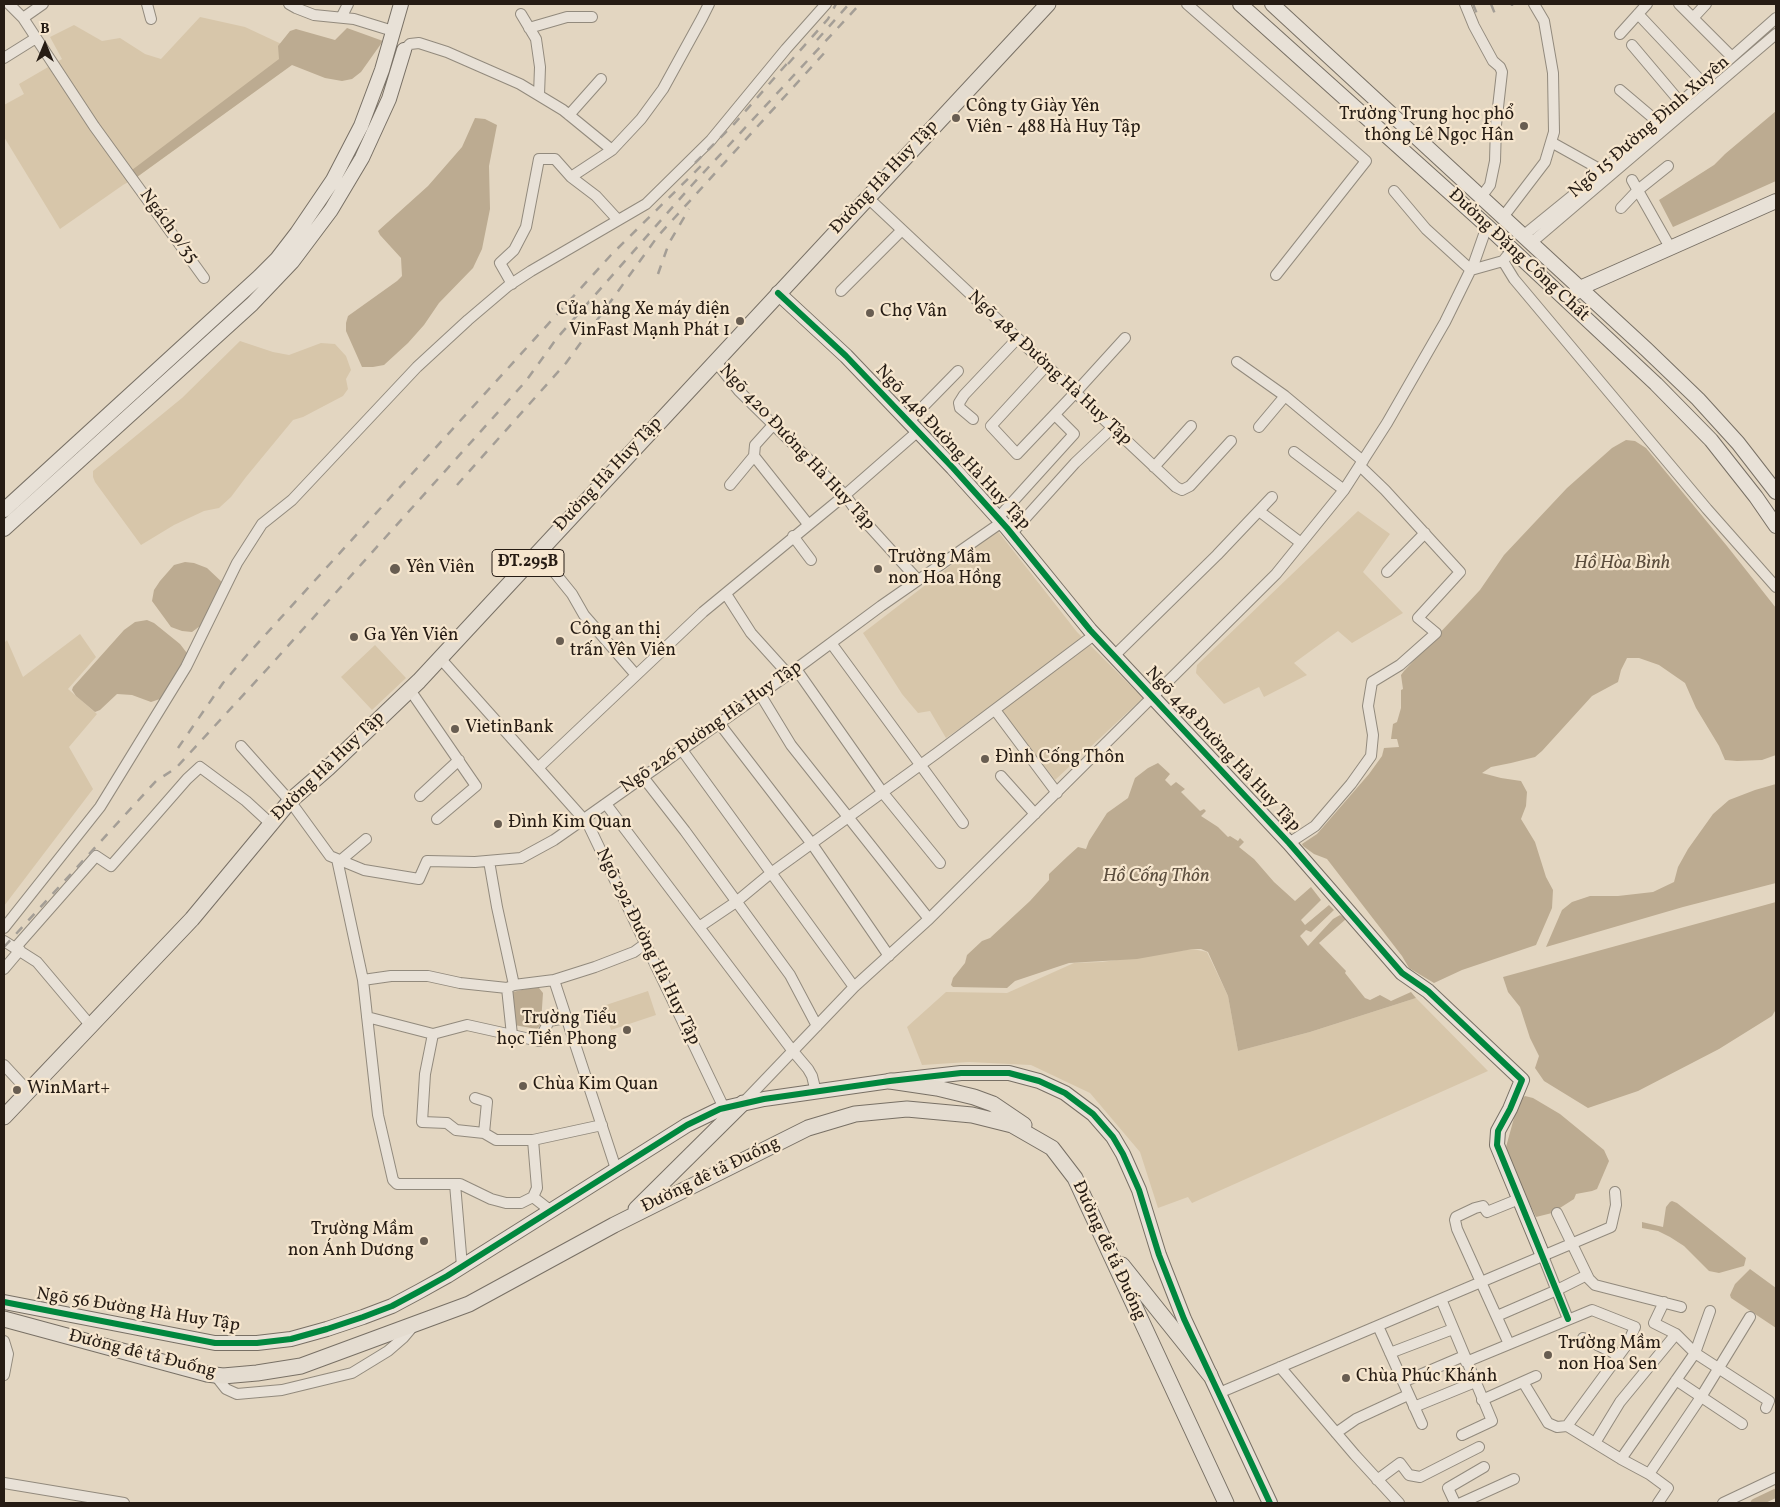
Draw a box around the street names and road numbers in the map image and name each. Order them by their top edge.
street label: Ngõ 15 Đường Đình Xuyên [1565,52,1735,204]
street label: Đường Hà Huy Tập [826,116,944,240]
street label: Đường Đặng Công Chất [1443,185,1593,327]
street label: Ngách 9/35 [134,186,202,268]
street label: Ngõ 484 Đường Hà Huy Tập [962,287,1136,451]
street label: Ngõ 420 Đường Hà Huy Tập [713,361,879,535]
street label: Ngõ 448 Đường Hà Huy Tập [870,361,1034,535]
street label: Đường Hà Huy Tập [550,413,668,537]
road number: ĐT.295B [492,550,564,576]
street label: Ngõ 226 Đường Hà Huy Tập [617,657,807,799]
street label: Ngõ 448 Đường Hà Huy Tập [1140,663,1304,837]
street label: Đường Hà Huy Tập [268,708,390,826]
street label: Ngõ 292 Đường Hà Huy Tập [590,845,704,1049]
street label: Đường đê tả Đuống [638,1133,784,1219]
street label: Đường đê tả Đuống [1066,1178,1150,1324]
street label: Ngõ 56 Đường Hà Huy Tập [35,1284,241,1338]
street label: Đường đê tả Đuống [66,1326,218,1384]

